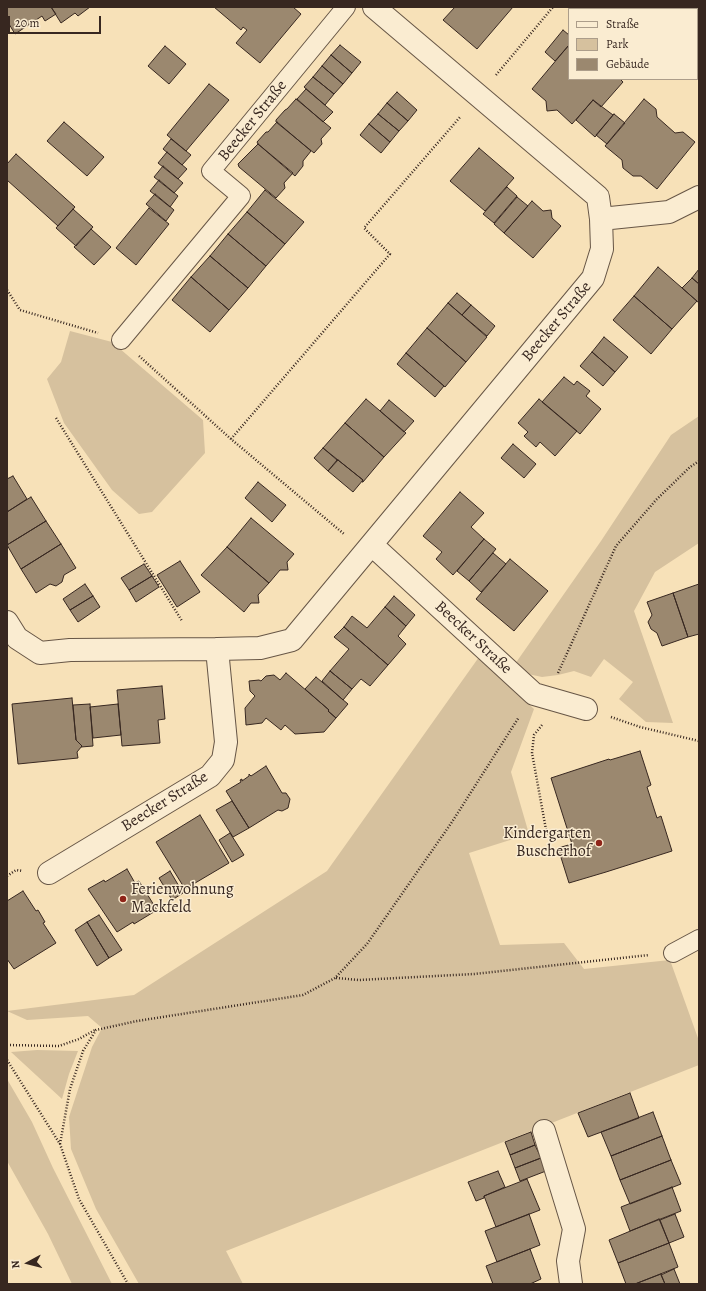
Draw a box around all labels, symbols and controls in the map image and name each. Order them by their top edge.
scale bar [10,8,103,34]
legend [568,8,698,80]
text: 20 m [15,15,39,31]
text: Straße [606,16,639,32]
text: Park [606,36,629,52]
text: Gebäude [606,56,649,72]
street label: Beecker Straße [215,77,291,165]
street label: Beecker Straße [518,278,596,366]
street label: Beecker Straße [430,597,516,679]
street label: Beecker Straße [118,768,212,836]
place label: Kindergarten Buscherhof [503,824,591,862]
marker: Kindergarten Buscherhof [594,838,604,848]
place label: Ferienwohnung Mackfeld [131,880,234,918]
marker: Ferienwohnung Mackfeld [118,894,128,904]
north arrow [8,1243,48,1283]
text: N [8,1260,24,1269]

